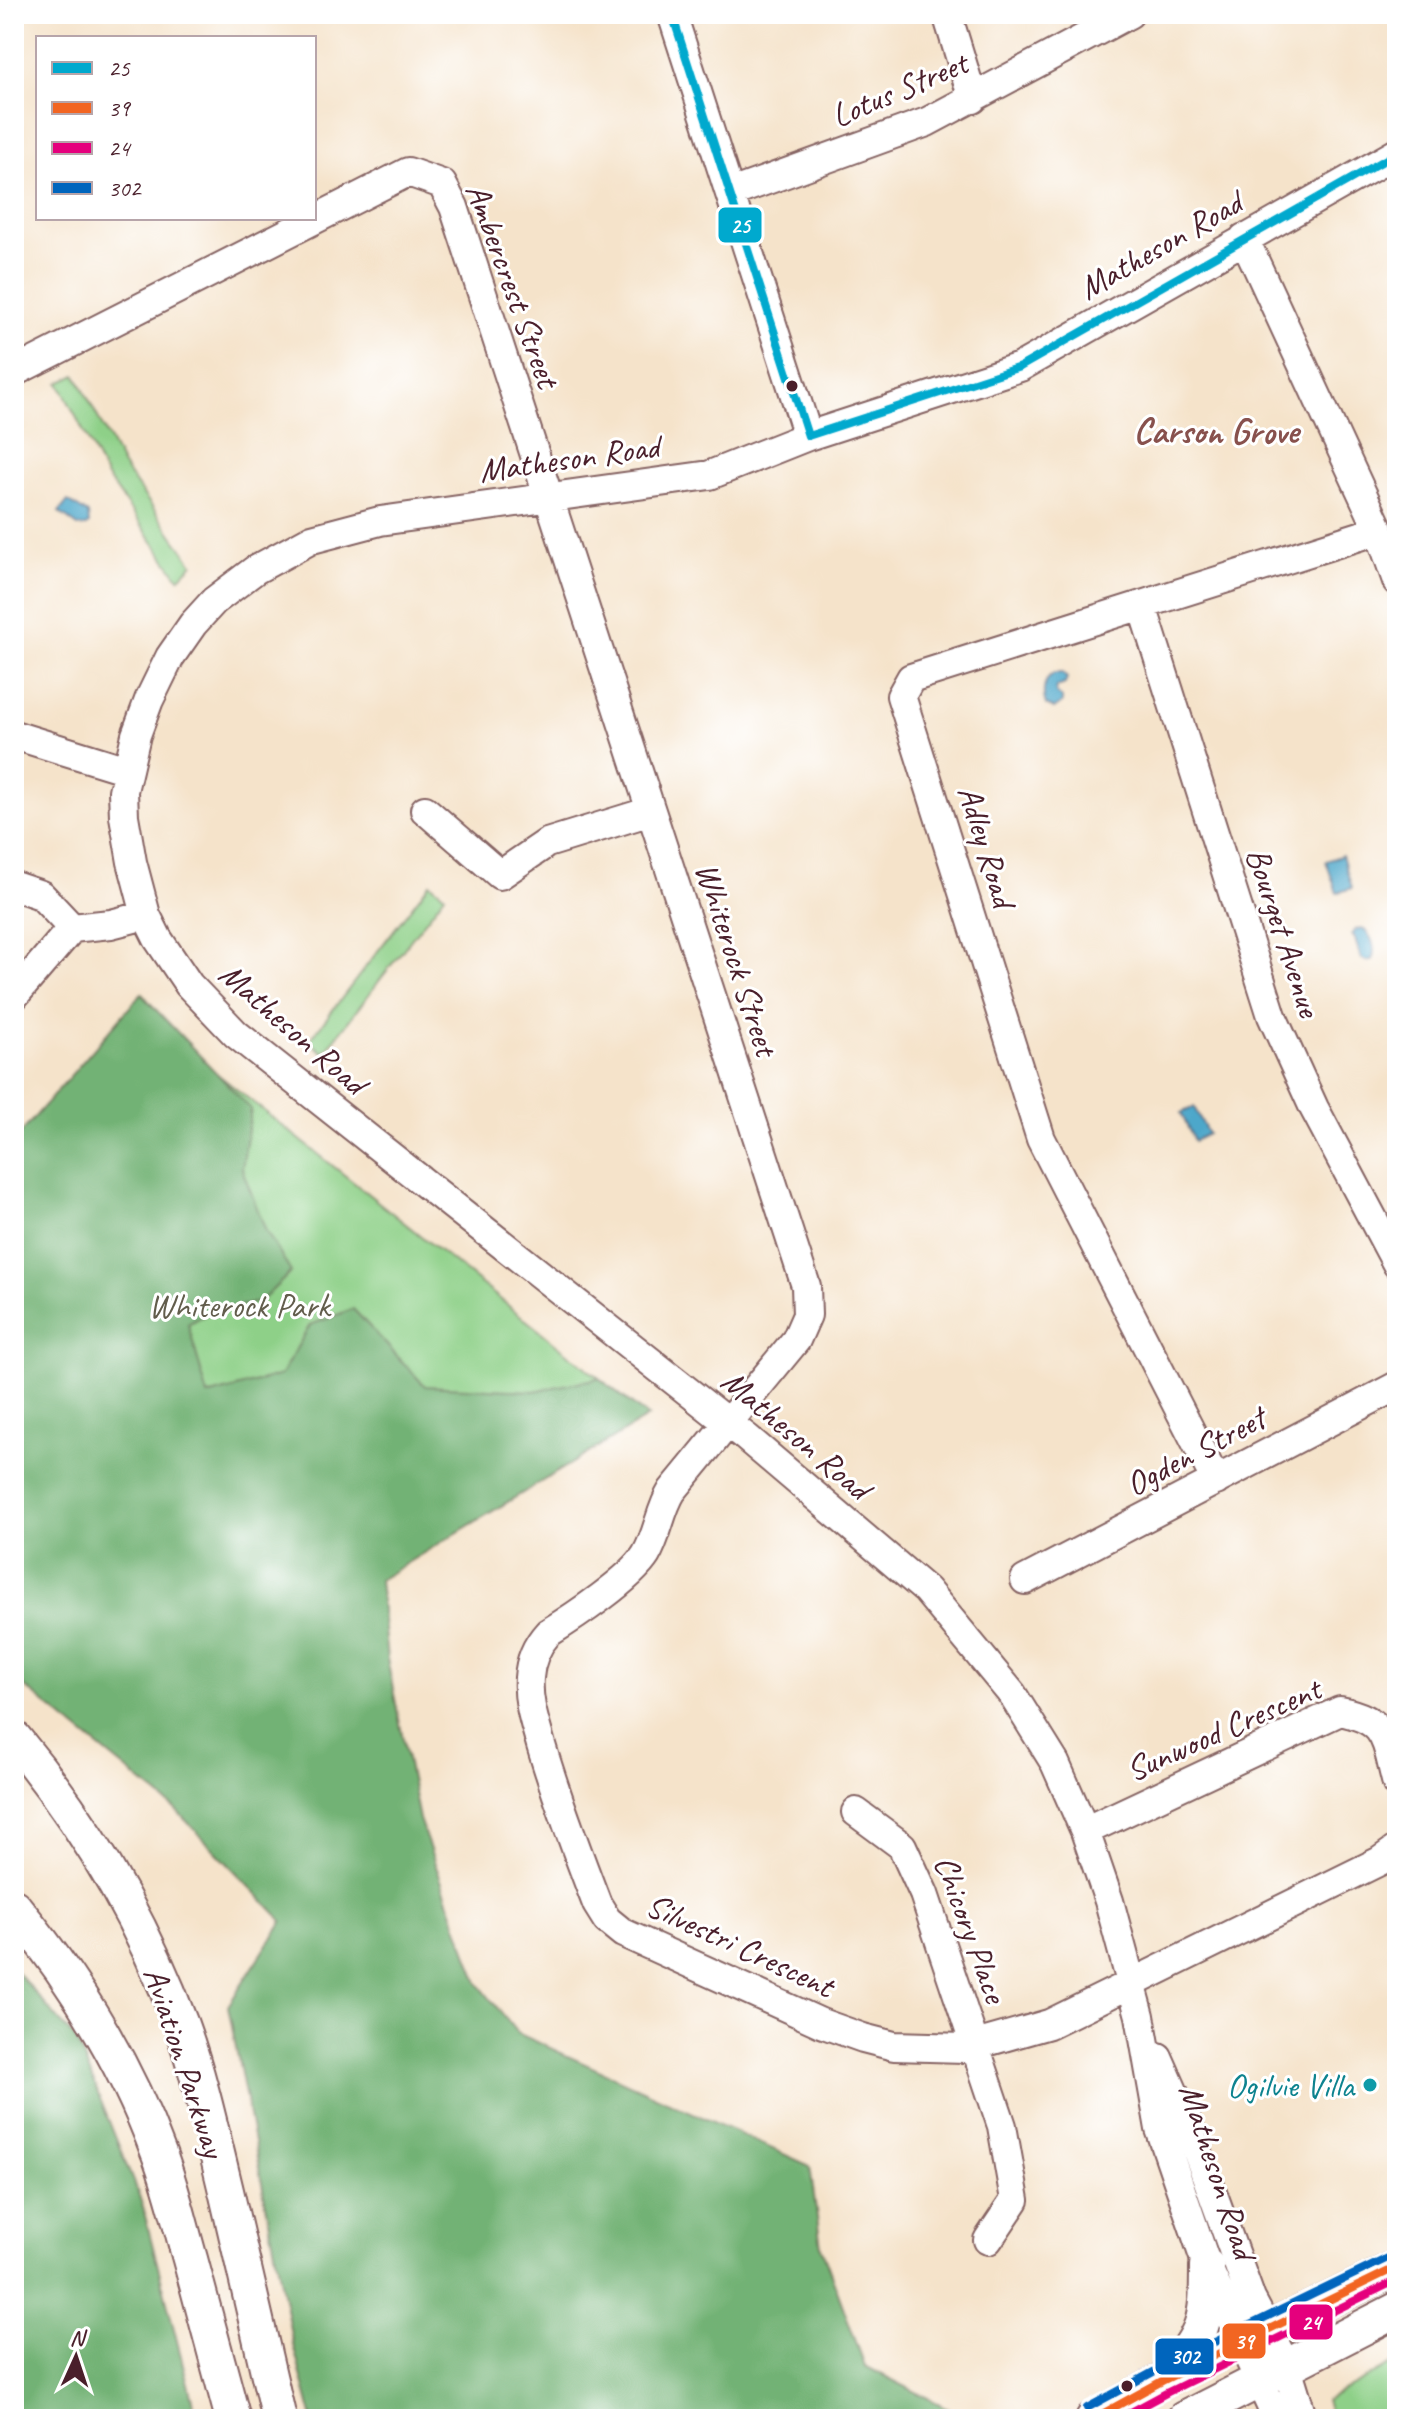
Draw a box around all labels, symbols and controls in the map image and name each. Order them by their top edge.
legend [36,36,316,220]
street label: Lotus Street [825,40,977,137]
text: 25 [108,53,131,83]
text: 39 [108,93,132,123]
text: 24 [108,133,132,163]
text: 302 [108,173,143,203]
street label: Ambercrest Street [456,177,571,396]
street label: Matheson Road [1071,178,1254,309]
line badge: 25 [717,206,763,244]
text: 25 [730,212,752,240]
unlabelled marker [784,378,800,394]
district label: Carson Grove [1134,408,1301,454]
street label: Matheson Road [476,423,667,492]
street label: Adley Road [948,780,1027,916]
street label: Bourget Avenue [1236,842,1332,1024]
street label: Whiterock Street [686,857,790,1064]
street label: Matheson Road [211,952,380,1107]
park label: Whiterock Park [149,1284,332,1327]
street label: Matheson Road [713,1359,884,1512]
street label: Ogden Street [1118,1394,1276,1506]
street label: Sunwood Crescent [1119,1666,1330,1791]
street label: Chicory Place [925,1850,1018,2011]
street label: Silvestri Crescent [639,1883,844,2009]
street label: Aviation Parkway [134,1962,237,2165]
place label: Ogilvie Villa [1227,2064,1356,2107]
marker: Ogilvie Villa [1361,2076,1379,2094]
street label: Matheson Road [1170,2078,1268,2269]
line badge: 24 [1288,2303,1334,2341]
text: 24 [1301,2309,1324,2337]
north arrow [36,2317,116,2397]
line badge: 39 [1221,2322,1267,2360]
text: N [69,2324,88,2353]
text: 39 [1234,2328,1256,2356]
line badge: 302 [1154,2337,1215,2376]
text: 302 [1170,2343,1202,2371]
unlabelled marker [1119,2378,1135,2394]

